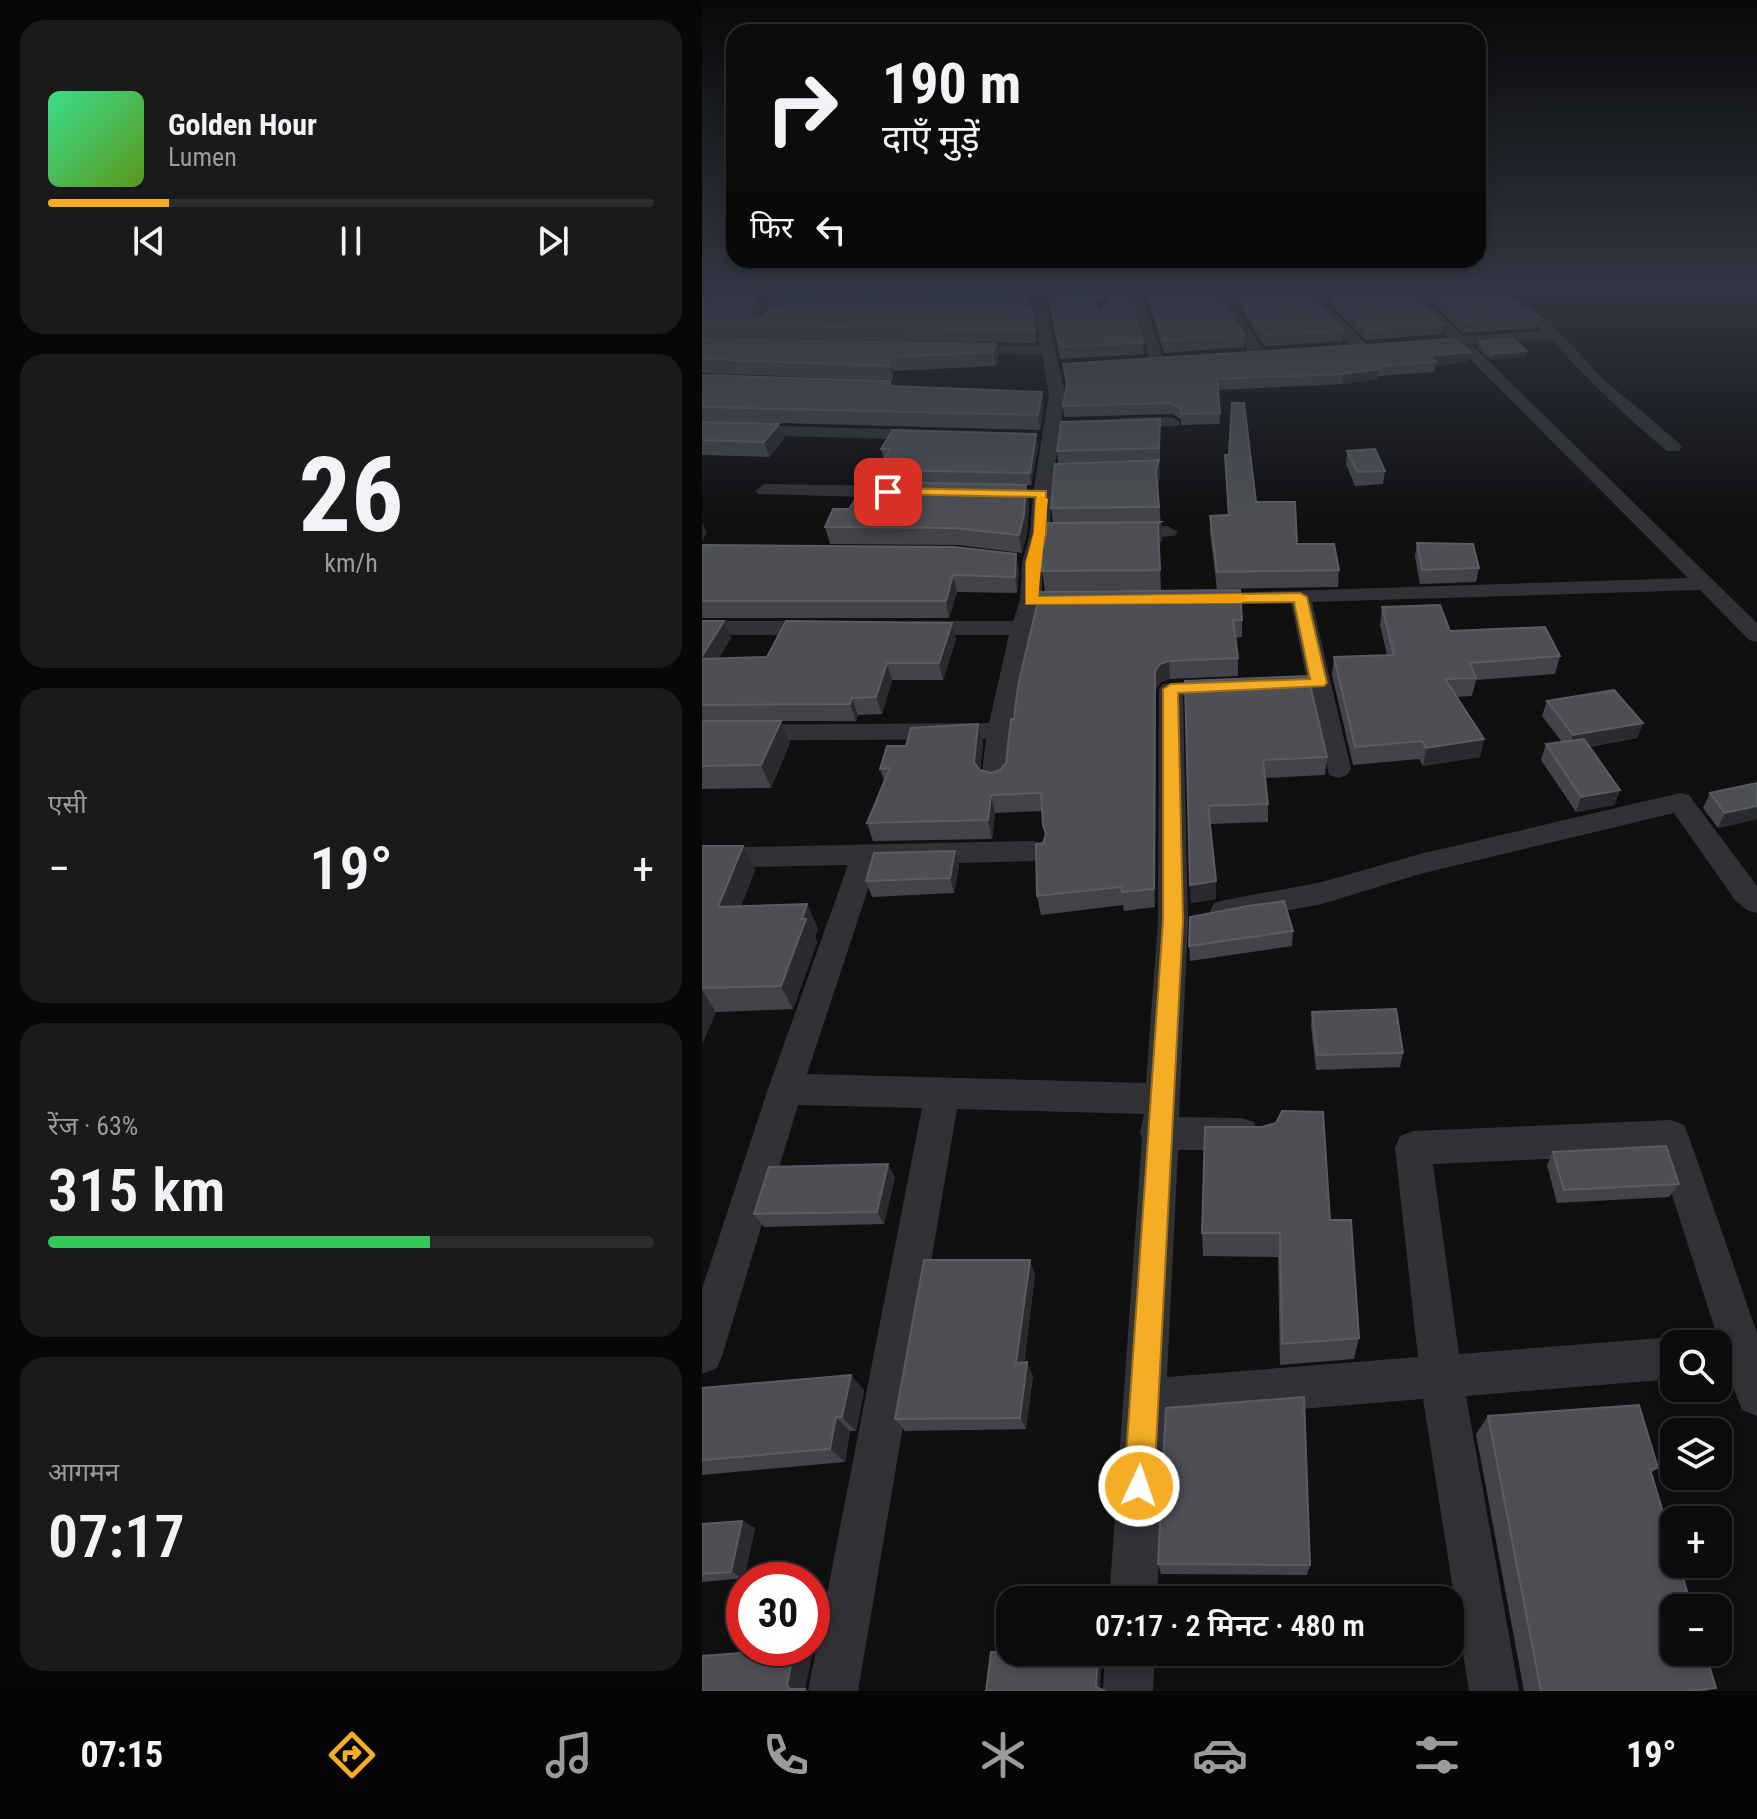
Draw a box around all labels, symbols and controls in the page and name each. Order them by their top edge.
text: 190 m [882,51,1021,117]
icon: right [750,56,854,160]
text: Golden Hour [168,107,317,142]
text: दाएँ मुड़ें [882,118,979,160]
text: Lumen [168,142,237,172]
icon: left [809,208,853,252]
text: फिर [750,210,793,245]
icon: previous [127,219,171,263]
icon: pause [329,219,373,263]
icon: next [531,219,575,263]
text: 26 [298,435,404,556]
pin [854,458,922,526]
icon: arrive [866,470,910,514]
text: km/h [324,548,378,578]
text: एसी [48,789,87,819]
text: 19° [309,833,393,904]
text: − [48,843,70,895]
text: + [632,843,654,895]
text: रेंज · 63% [48,1111,138,1141]
text: 315 km [48,1155,225,1226]
map controls [1660,1330,1732,1666]
button: search [1660,1330,1732,1402]
button: layers [1660,1418,1732,1490]
position arrow [1097,1444,1181,1528]
text: आगमन [48,1457,119,1487]
text: 07:17 [48,1501,185,1572]
button: + [1660,1506,1732,1578]
speed limit sign: 30 [726,1562,830,1666]
button: − [1660,1594,1732,1666]
text: 07:17 · 2 मिनट · 480 m [1095,1608,1365,1643]
icon: directions [324,1727,380,1783]
icon: music [541,1727,597,1783]
icon: phone [758,1727,814,1783]
icon: climate [975,1727,1031,1783]
icon: car [1192,1727,1248,1783]
icon: filters [1409,1727,1465,1783]
text: 07:15 [80,1734,163,1776]
text: 19° [1626,1734,1676,1776]

